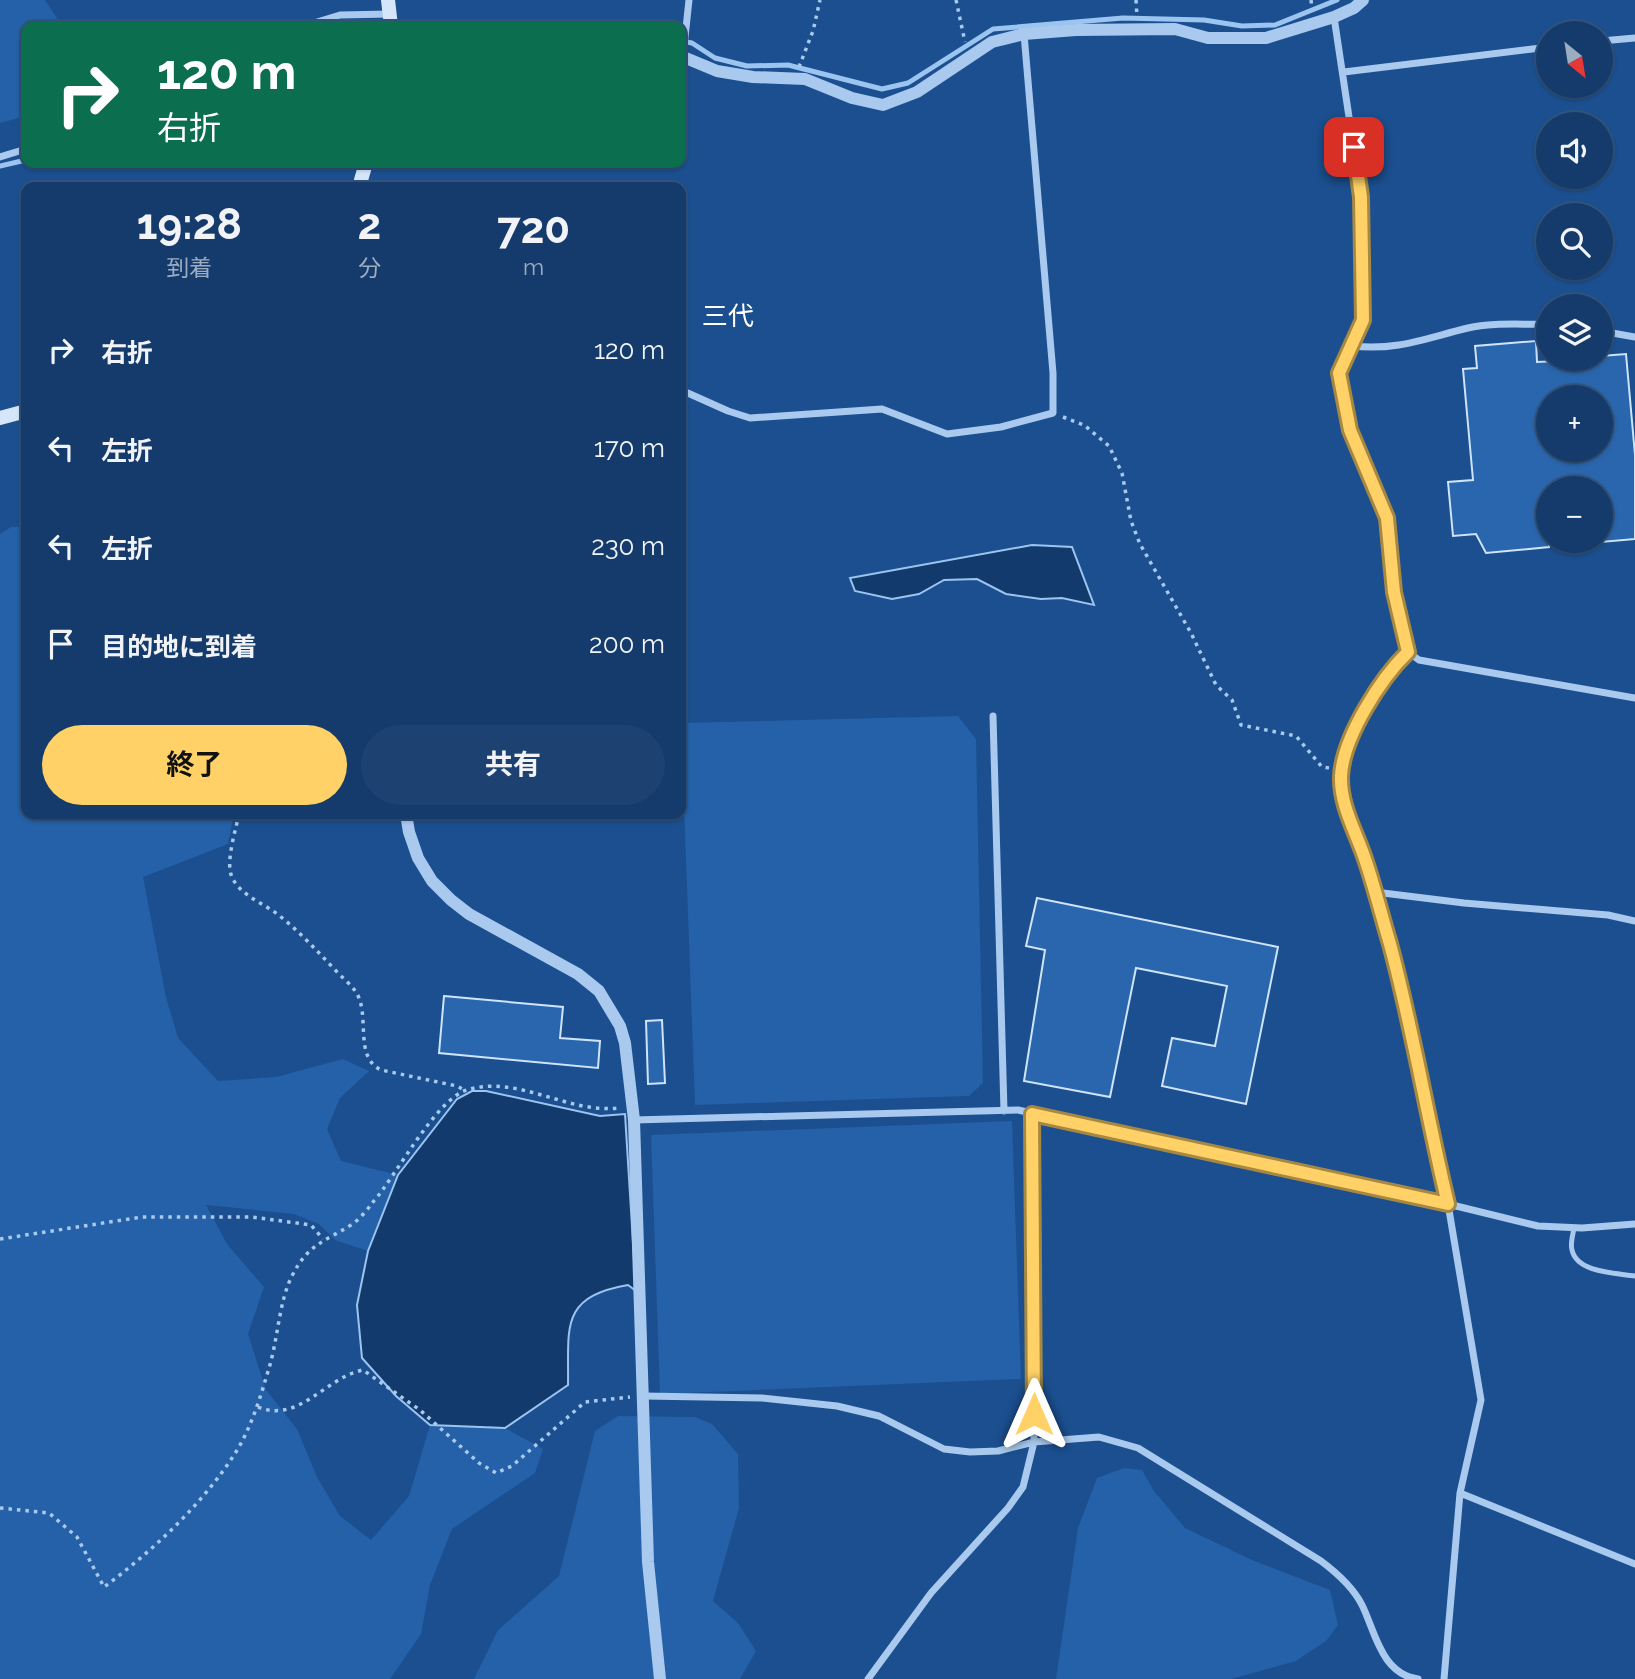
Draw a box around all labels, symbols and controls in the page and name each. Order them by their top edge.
north arrow [1536,21,1614,98]
map controls [1536,21,1613,553]
text: 120 m [157,43,296,100]
icon: right [42,49,133,140]
text: 右折 [157,109,221,146]
button: sound [1536,112,1613,189]
pin [1324,117,1384,177]
icon: arrive [1335,128,1373,166]
text: 19:28 [137,200,242,249]
text: 2 [358,200,381,249]
button: search [1536,203,1613,280]
text: 720 [497,204,570,253]
text: m [523,253,544,280]
text: 到着 [166,254,212,281]
text: 分 [358,254,381,281]
button: layers [1536,294,1613,371]
district label: 三代 [702,301,754,331]
icon: right [42,331,80,369]
text: 120 m [594,335,665,365]
text: 右折 [101,338,153,368]
button: + [1536,385,1613,462]
icon: left [42,429,80,467]
text: 170 m [594,433,665,463]
text: 左折 [101,436,153,466]
button: − [1536,476,1613,553]
icon: left [42,527,80,565]
text: 230 m [591,531,665,561]
text: 左折 [101,534,153,564]
icon: arrive [42,625,80,663]
text: 200 m [589,629,665,659]
text: 目的地に到着 [101,632,257,662]
button: 終了 [42,725,347,805]
button: 共有 [361,725,665,805]
position arrow [997,1377,1071,1451]

